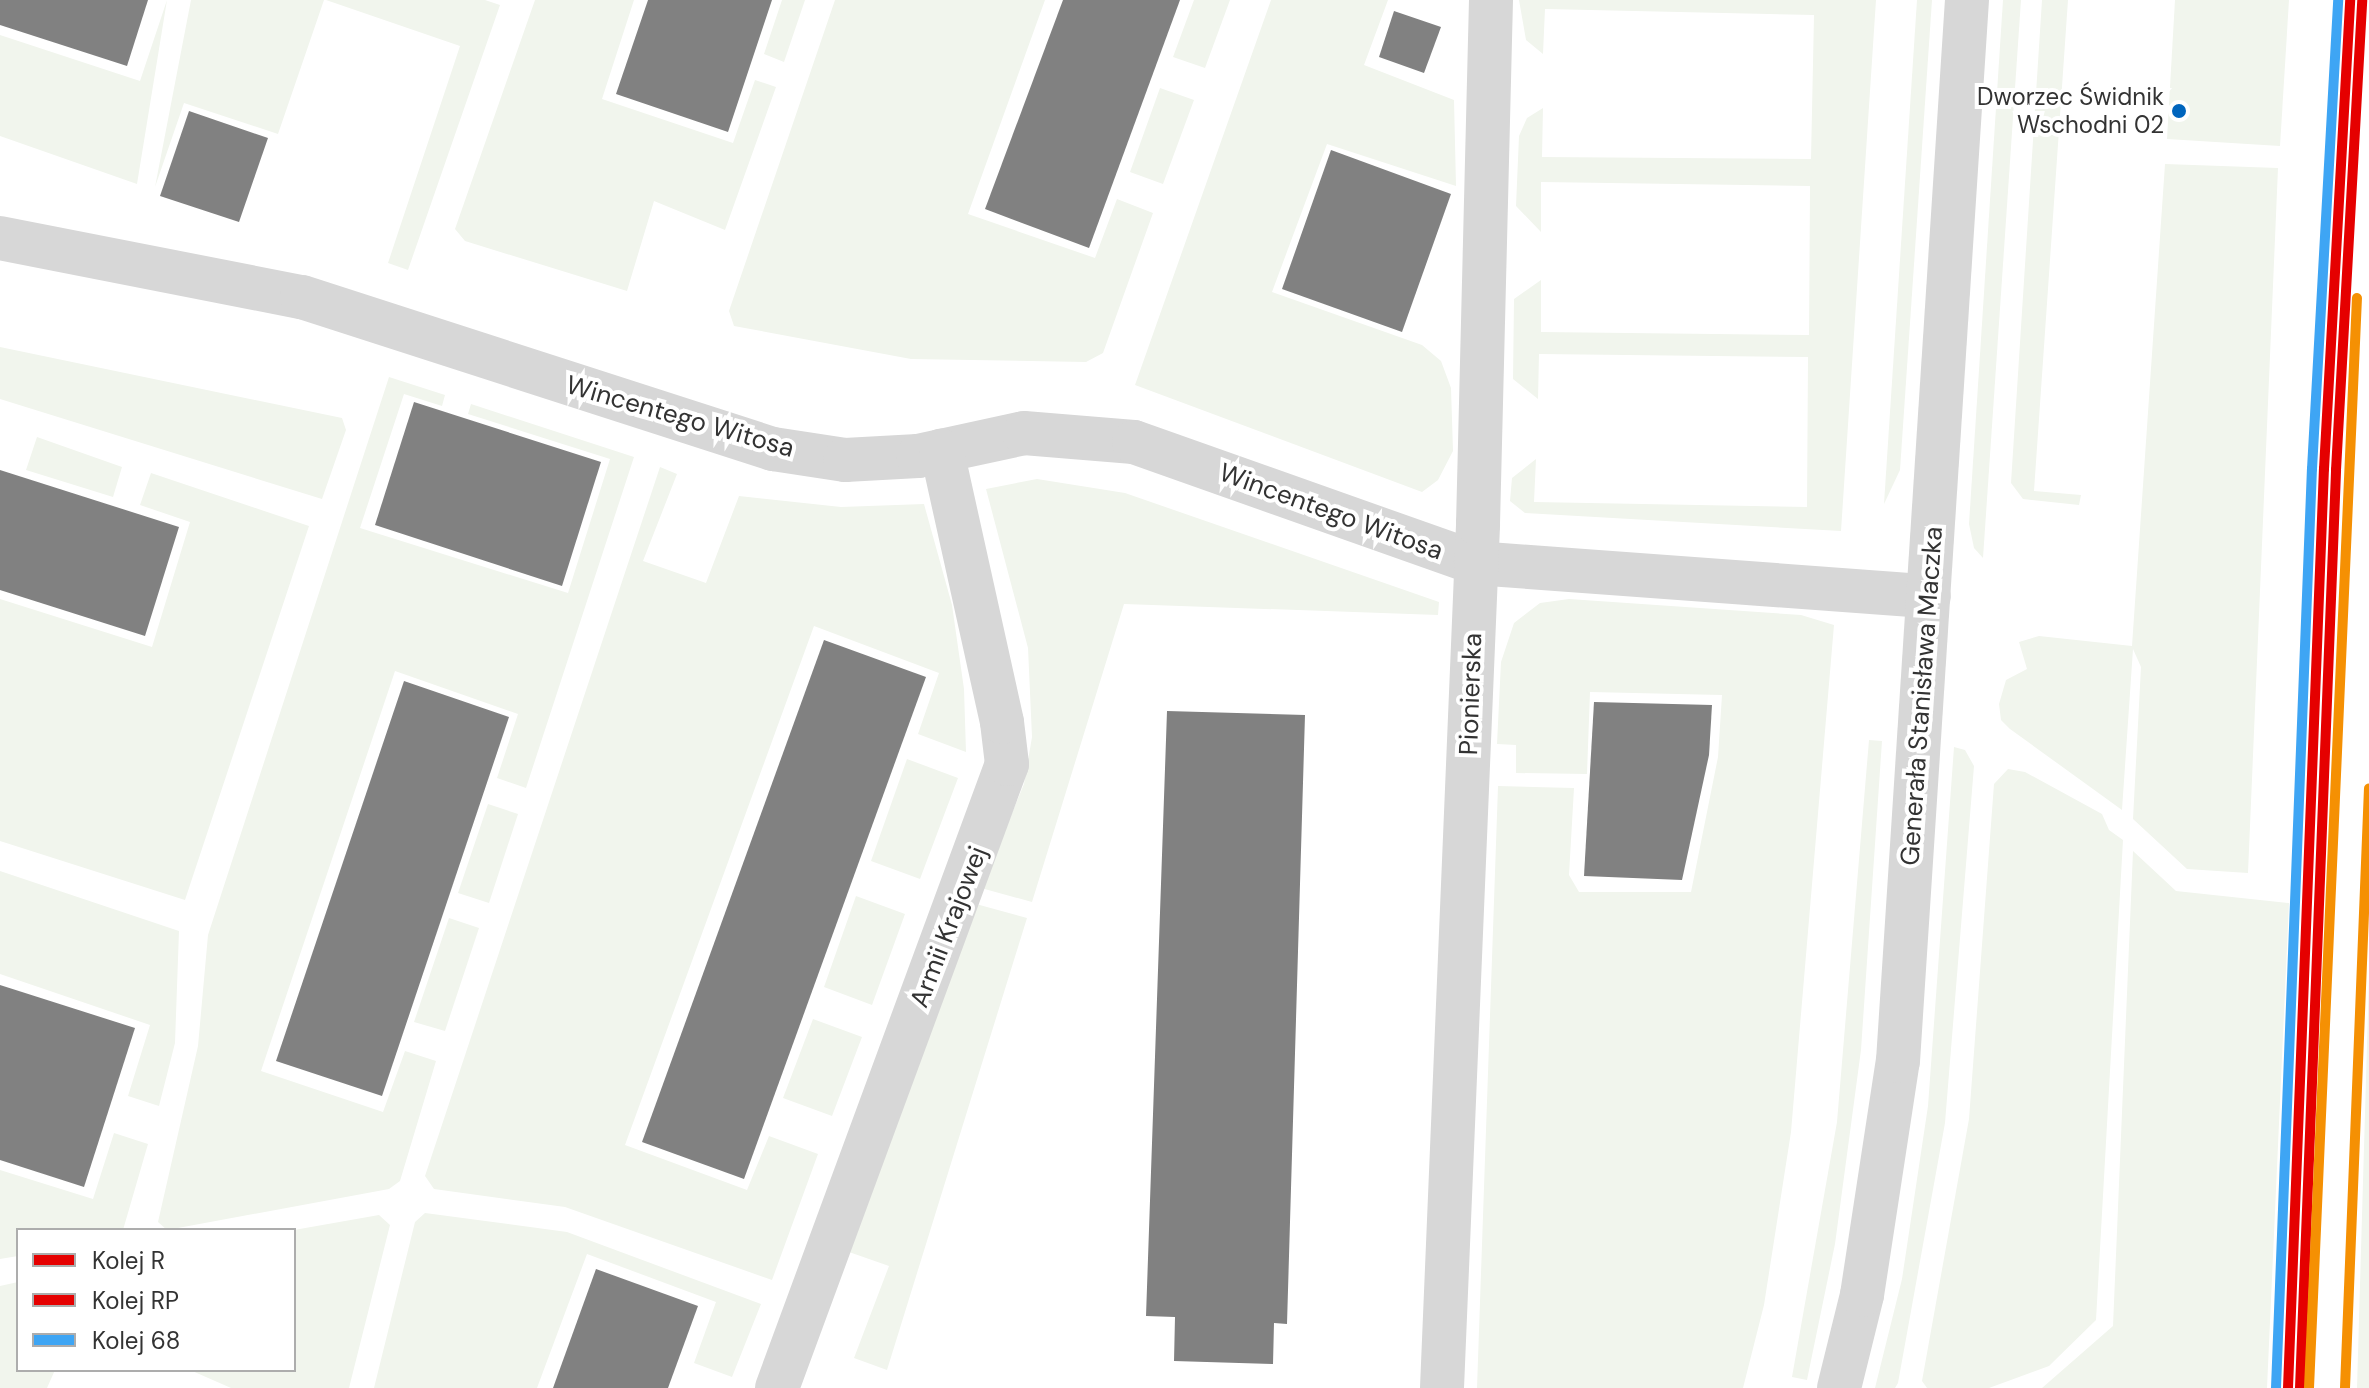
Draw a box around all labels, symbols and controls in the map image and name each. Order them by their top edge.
place label: Dworzec Świdnik Wschodni 02 [1977,83,2164,139]
marker: Dworzec Świdnik Wschodni 02 [2171,103,2187,119]
street label: Wincentego Witosa [562,370,798,464]
street label: Wincentego Witosa [1215,457,1447,567]
street label: Generała Stanisława Maczka [1895,525,1949,867]
street label: Pionierska [1453,632,1489,756]
street label: Armii Krajowej [904,842,994,1012]
legend [16,1228,296,1372]
text: Kolej R [92,1245,165,1276]
text: Kolej RP [92,1285,179,1316]
text: Kolej 68 [92,1325,180,1356]

